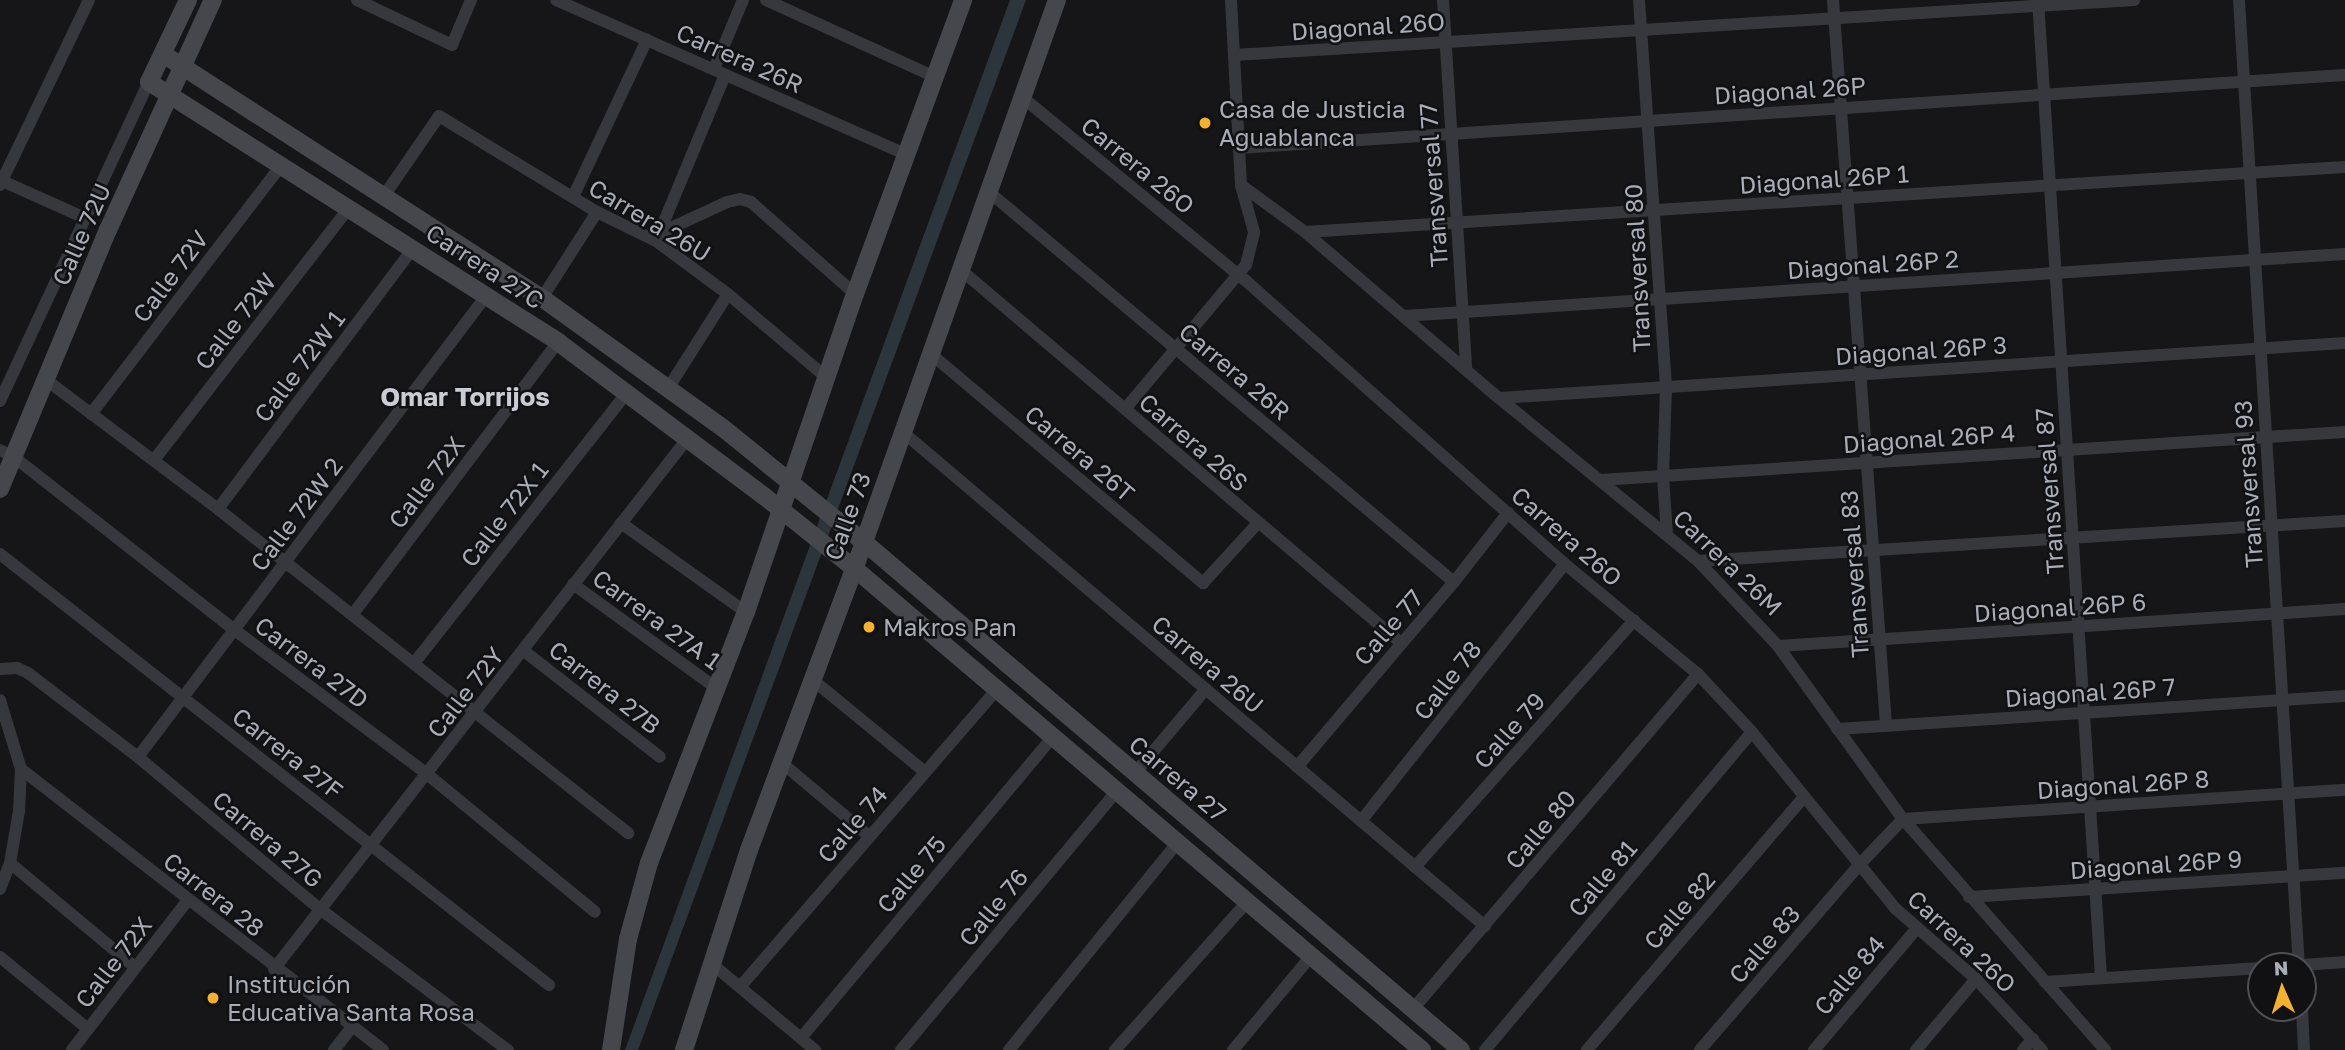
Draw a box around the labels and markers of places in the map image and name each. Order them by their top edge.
place label: Casa de Justicia Aguablanca [1219,95,1406,151]
marker: Casa de Justicia Aguablanca [1197,115,1213,131]
place label: Makros Pan [883,613,1017,641]
marker: Makros Pan [861,619,877,635]
place label: Institución Educativa Santa Rosa [227,970,475,1026]
marker: Institución Educativa Santa Rosa [205,990,221,1006]

